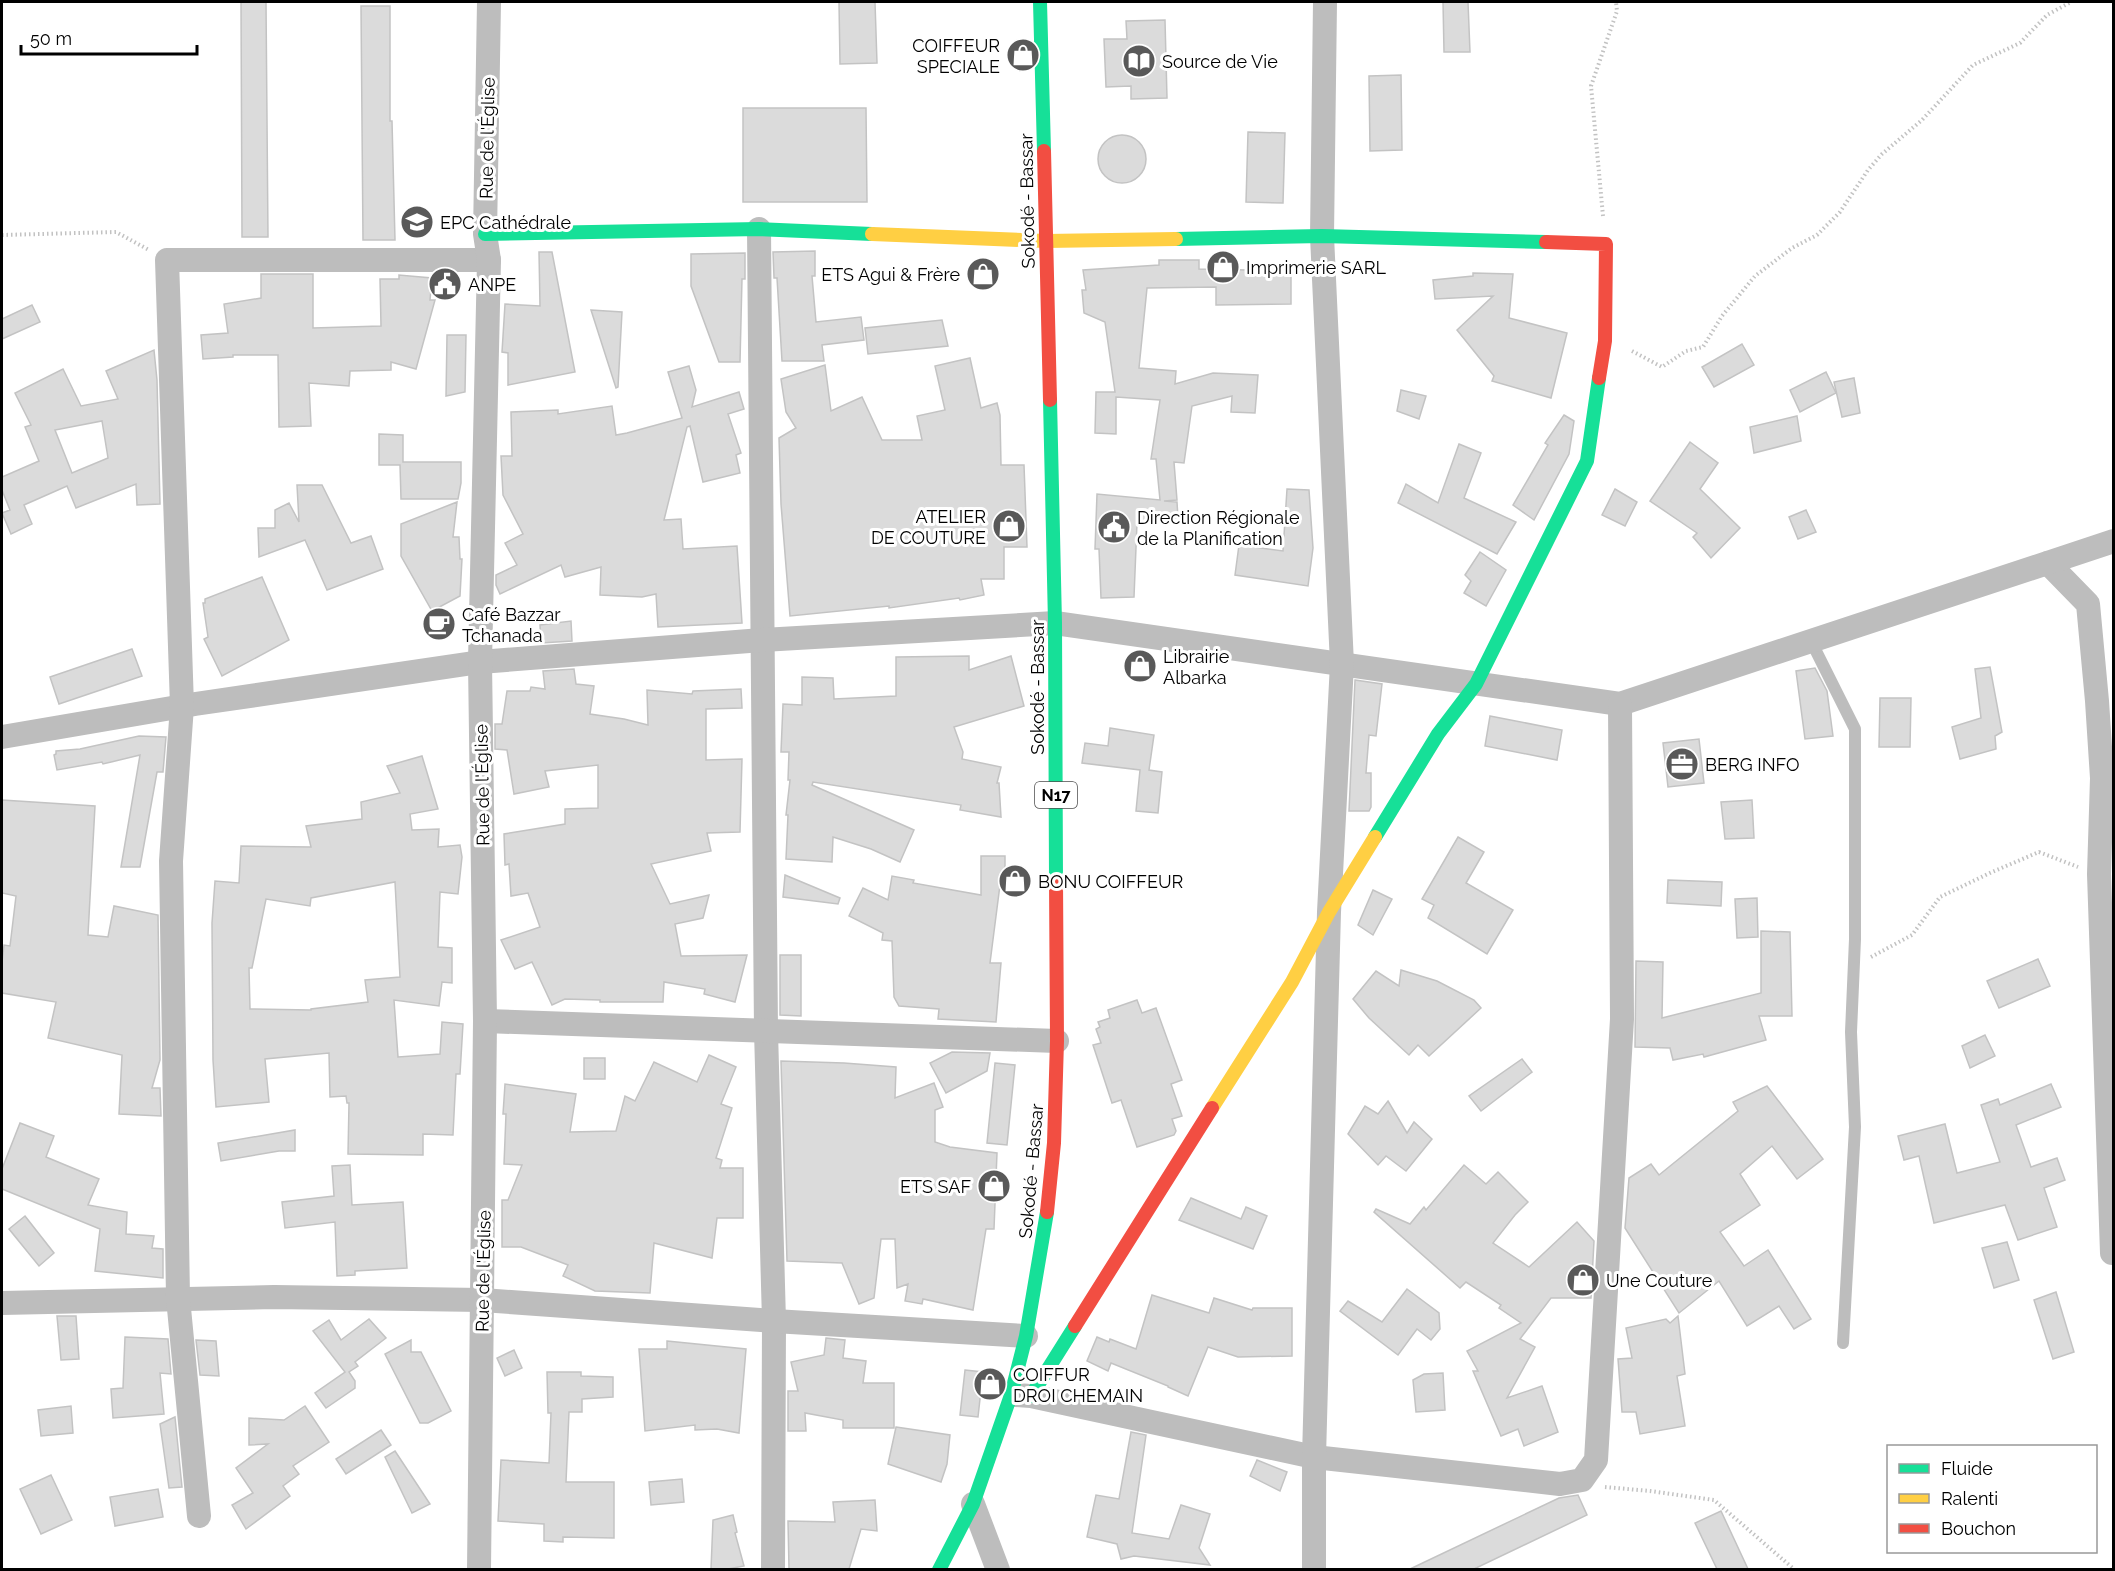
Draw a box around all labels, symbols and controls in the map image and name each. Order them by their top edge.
scale bar [21,18,196,56]
text: 50 m [30,28,72,49]
place label: COIFFEUR SPECIALE [912,35,1000,77]
shop icon: COIFFEUR SPECIALE [1005,37,1041,73]
library icon: Source de Vie [1121,43,1157,79]
place label: Source de Vie [1162,51,1278,72]
street label: Rue de l'Église [474,76,499,199]
street label: Sokodé - Bassar [1015,133,1039,269]
school or university icon: EPC Cathédrale [399,204,435,240]
place label: EPC Cathédrale [440,212,571,233]
shop icon: Imprimerie SARL [1205,249,1241,285]
shop icon: ETS Agui & Frère [965,256,1001,292]
place label: Imprimerie SARL [1246,257,1386,278]
place label: ETS Agui & Frère [821,264,960,285]
public building icon: ANPE [427,266,463,302]
place label: ANPE [468,274,516,295]
place label: ATELIER DE COUTURE [871,506,986,548]
place label: Direction Régionale de la Planification [1137,507,1300,549]
shop icon: ATELIER DE COUTURE [991,508,1027,544]
public building icon: Direction Régionale de la Planification [1096,509,1132,545]
place label: Café Bazzar Tchanada [462,604,561,646]
cafe icon: Café Bazzar Tchanada [421,606,457,642]
street label: Sokodé - Bassar [1027,619,1048,755]
place label: Librairie Albarka [1163,646,1230,688]
shop icon: Librairie Albarka [1122,648,1158,684]
street label: Rue de l'Église [469,723,494,846]
office icon: BERG INFO [1664,746,1700,782]
place label: BERG INFO [1705,754,1799,775]
road number: N17 [1035,782,1077,808]
shop icon: BONU COIFFEUR [997,863,1033,899]
place label: BONU COIFFEUR [1038,871,1184,892]
street label: Sokodé - Bassar [1015,1102,1047,1239]
shop icon: ETS SAF [976,1168,1012,1204]
place label: ETS SAF [900,1176,971,1197]
street label: Rue de l'Église [470,1209,495,1332]
shop icon: Une Couture [1565,1262,1601,1298]
place label: Une Couture [1606,1270,1713,1291]
place label: COIFFUR DROI CHEMAIN [1013,1364,1143,1406]
shop icon: COIFFUR DROI CHEMAIN [972,1366,1008,1402]
legend [1887,1445,2097,1553]
text: Fluide [1941,1458,1993,1479]
text: Ralenti [1941,1488,1998,1509]
text: Bouchon [1941,1518,2016,1539]

